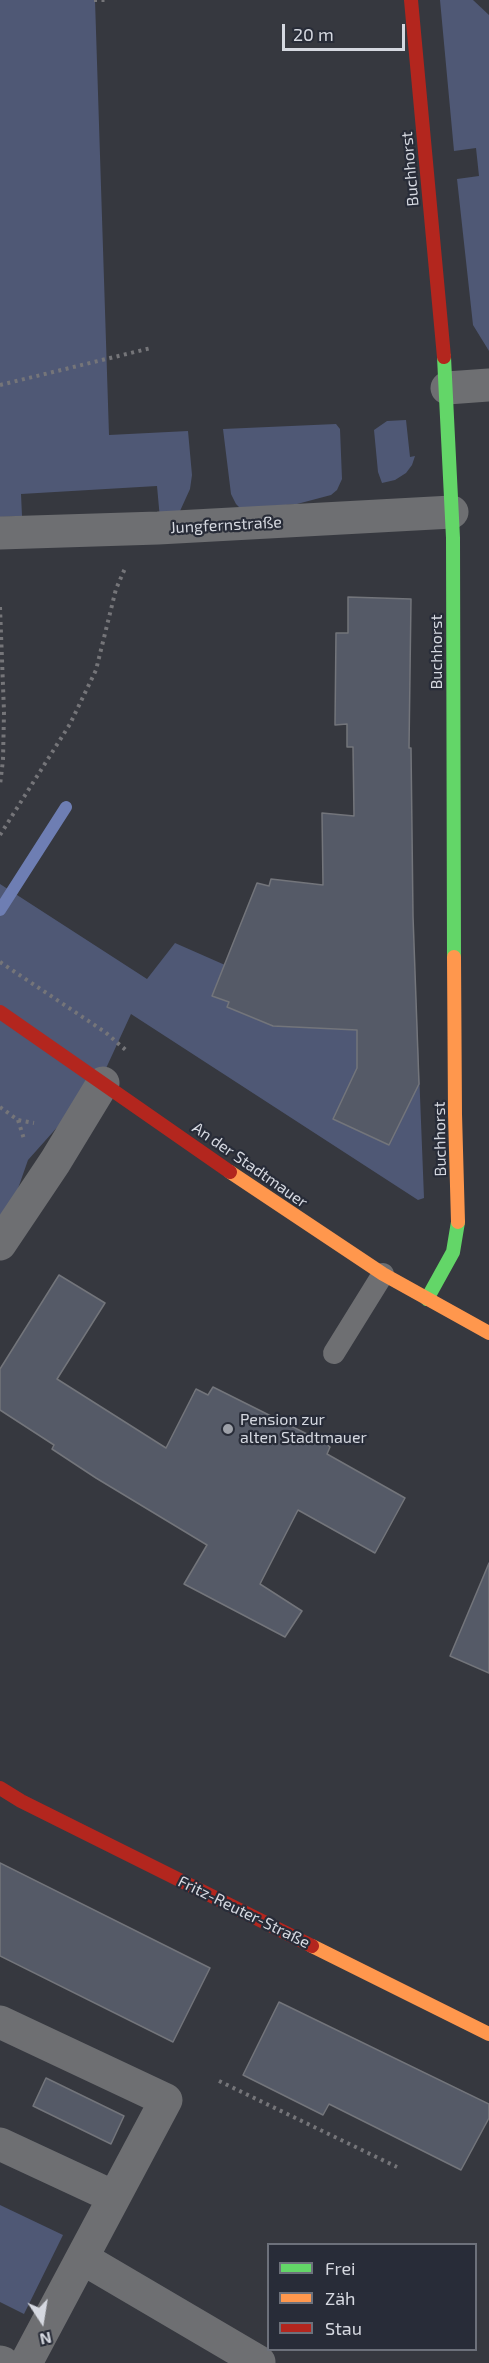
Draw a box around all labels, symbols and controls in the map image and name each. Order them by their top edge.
scale bar [285,12,408,50]
text: 20 m [293,23,334,45]
street label: Buchhorst [397,131,423,207]
street label: Jungfernstraße [170,512,282,538]
street label: Buchhorst [427,614,447,690]
street label: Buchhorst [430,1101,450,1177]
street label: An der Stadtmauer [189,1118,311,1212]
place label: Pension zur alten Stadtmauer [240,1410,367,1448]
marker: Pension zur alten Stadtmauer [221,1422,235,1436]
street label: Fritz-Reuter-Straße [175,1872,313,1952]
legend [267,2243,477,2351]
text: Frei [325,2257,356,2279]
text: Zäh [325,2287,356,2309]
north arrow [12,2291,72,2351]
text: Stau [325,2317,362,2339]
text: N [38,2329,53,2350]

